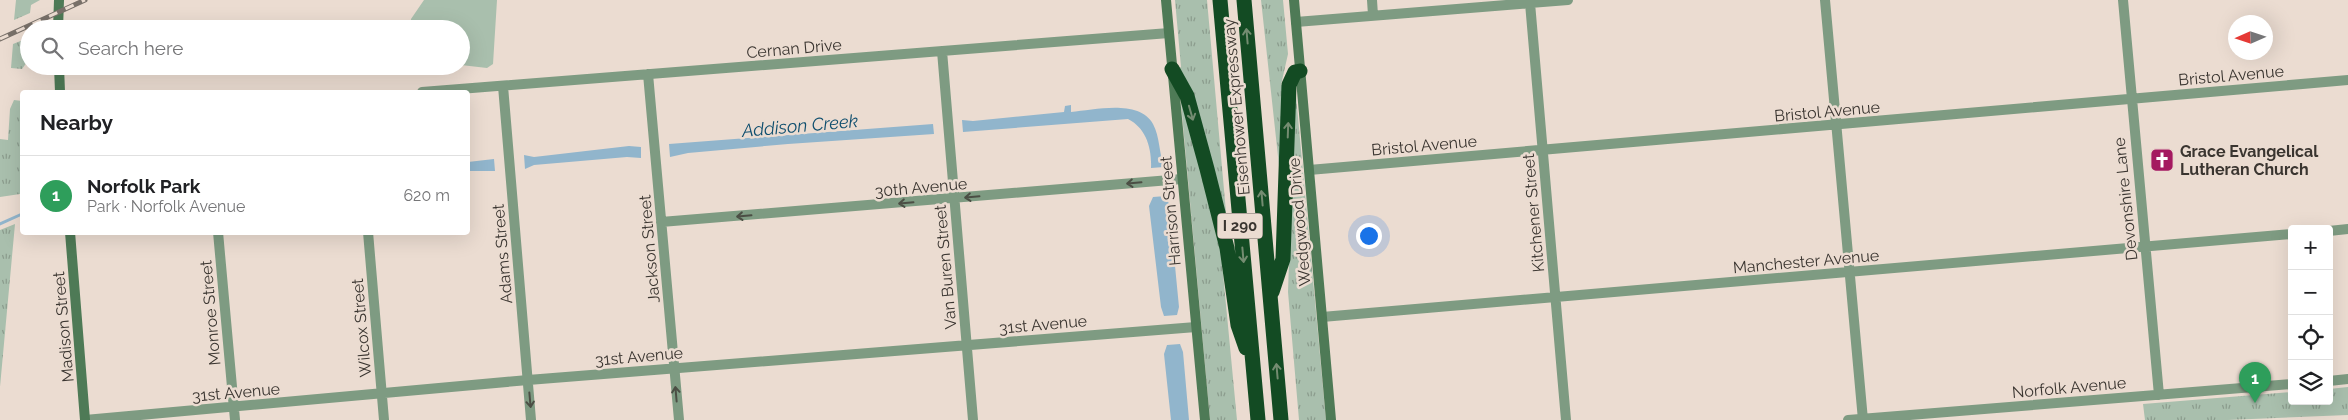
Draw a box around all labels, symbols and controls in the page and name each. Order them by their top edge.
north arrow [2228,15,2273,60]
street label: Eisenhower Expressway [1219,17,1254,196]
search box [20,20,470,75]
one-way arrow [1242,28,1252,44]
icon: search [38,34,66,62]
street label: Cernan Drive [746,35,843,62]
text: Search here [78,37,184,59]
street label: Bristol Avenue [2178,61,2285,90]
street label: Bristol Avenue [1774,97,1881,126]
one-way arrow [1187,105,1197,121]
text: Nearby [40,110,113,135]
water label: Addison Creek [740,110,859,141]
one-way arrow [1283,122,1292,138]
street label: Bristol Avenue [1371,131,1478,160]
street label: Devonshire Lane [2110,136,2141,262]
place label: Grace Evangelical Lutheran Church [2180,142,2319,179]
church icon: Grace Evangelical Lutheran Church [2149,147,2175,173]
street label: Kitchener Street [1519,152,1548,273]
street label: Harrison Street [1156,155,1185,267]
street label: Wedgwood Drive [1284,157,1315,287]
street label: 30th Avenue [874,174,968,201]
text: Norfolk Park [87,175,200,197]
one-way arrow [1126,179,1142,188]
text: 1 [52,186,60,205]
text: 620 m [403,186,450,205]
one-way arrow [1257,190,1266,206]
street label: Jackson Street [635,193,664,304]
one-way arrow [964,193,980,202]
text: Park · Norfolk Avenue [87,197,245,216]
one-way arrow [898,198,914,208]
street label: Adams Street [489,203,516,305]
street label: Van Buren Street [931,203,960,330]
one-way arrow [736,211,752,220]
road number: I 290 [1218,214,1262,238]
your location [1356,223,1382,249]
map controls [2288,225,2333,405]
button: + [2288,225,2333,270]
one-way arrow [1238,246,1248,262]
street label: Manchester Avenue [1732,246,1880,277]
street label: Monroe Street [196,259,225,366]
street label: Madison Street [49,270,78,383]
button: − [2288,270,2333,315]
street label: Wilcox Street [348,277,375,378]
street label: 31st Avenue [998,311,1088,338]
button: locate [2288,315,2333,360]
street label: 31st Avenue [594,343,684,370]
button: layers [2288,360,2333,405]
pin: 1 [2239,362,2271,403]
one-way arrow [1272,364,1282,380]
street label: Norfolk Avenue [2011,373,2127,402]
street label: 31st Avenue [191,379,281,406]
one-way arrow [672,386,681,402]
one-way arrow [525,392,534,408]

